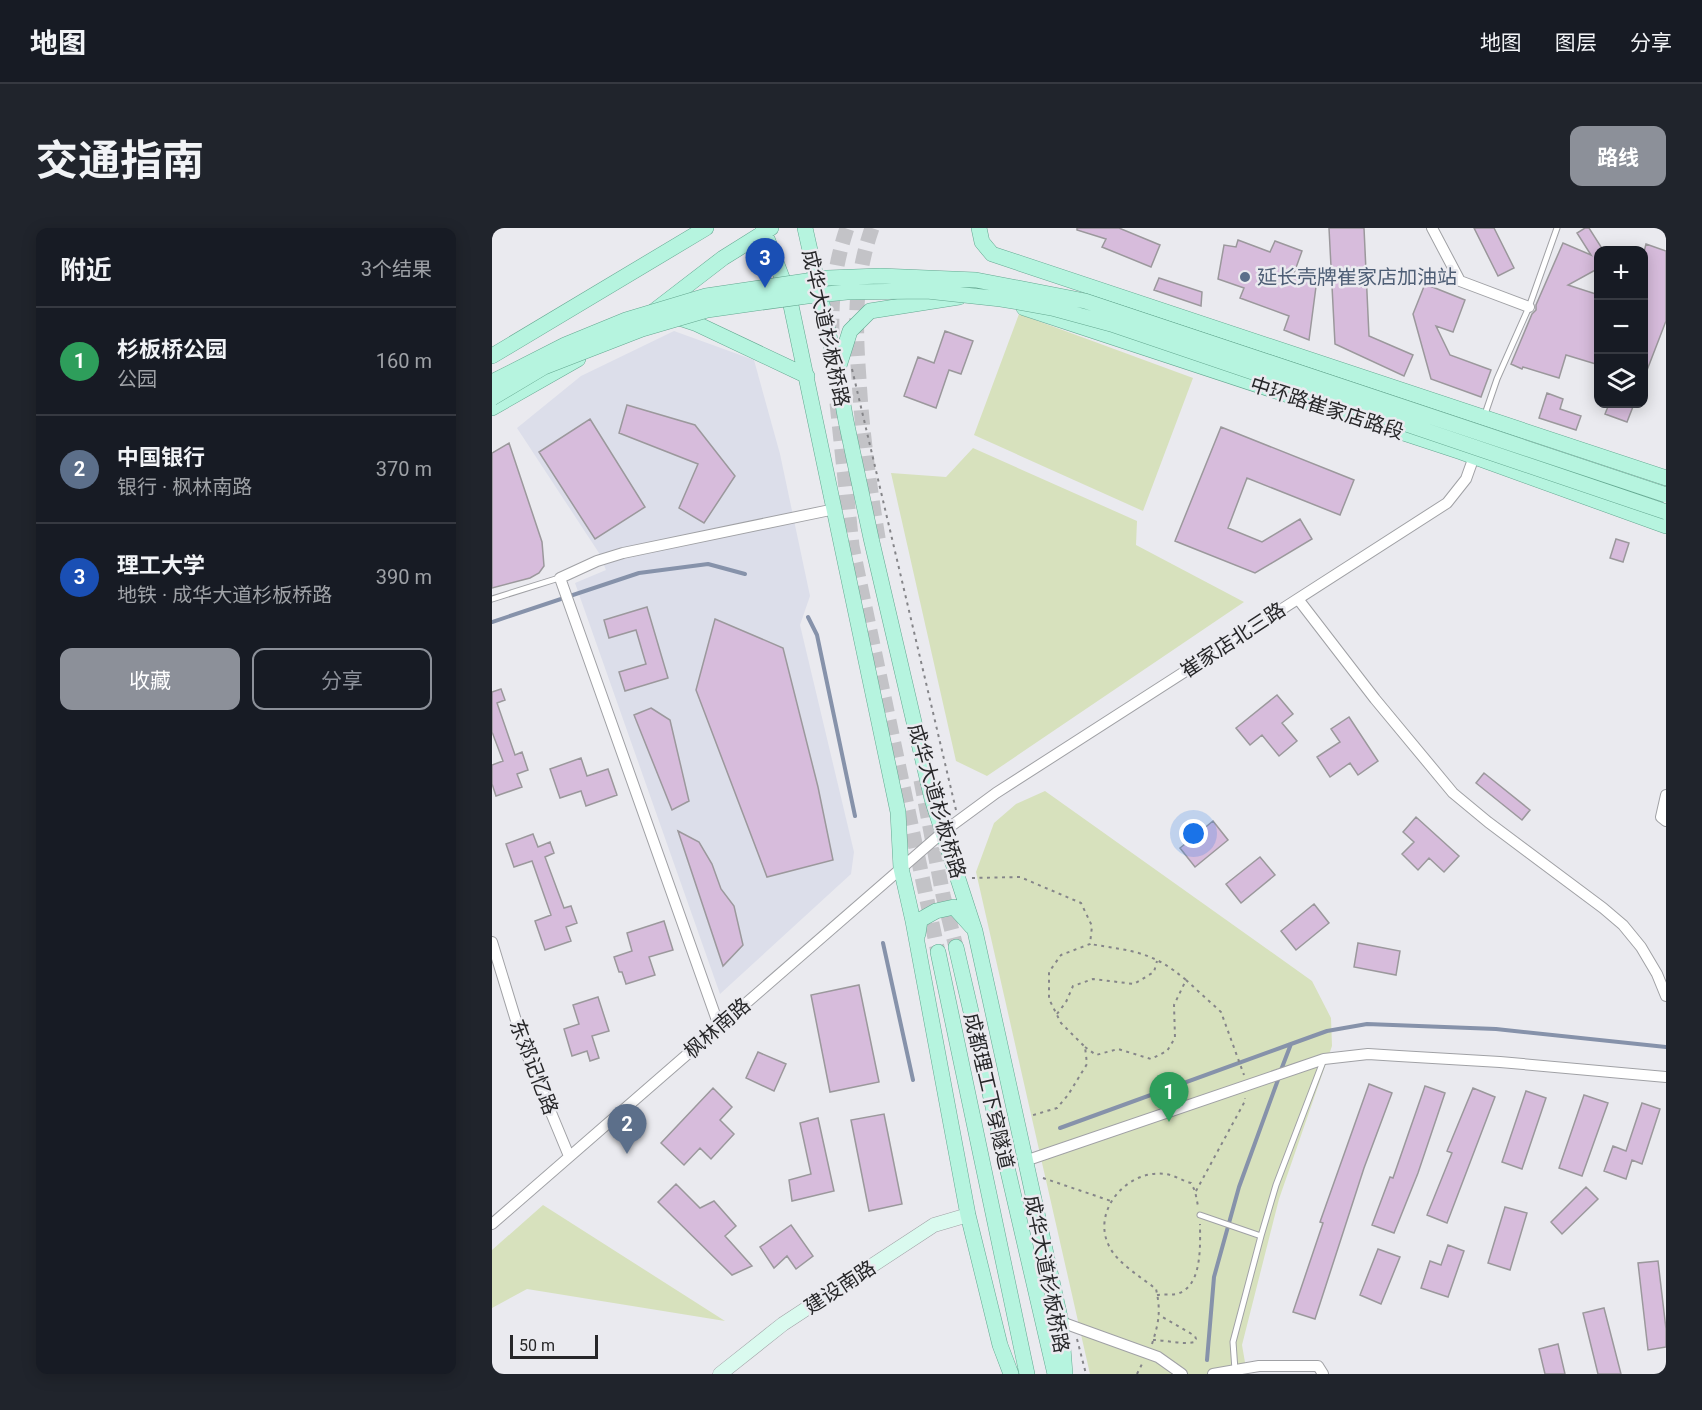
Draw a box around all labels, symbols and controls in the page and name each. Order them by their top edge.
text: 地图 [30,27,86,60]
text: 地图 [1480,31,1522,55]
text: 图层 [1555,31,1597,55]
text: 分享 [1630,31,1672,55]
button: 路线 [1570,126,1666,186]
text: 交通指南 [36,136,204,185]
pin: 3 [746,238,784,288]
map controls [1594,246,1648,408]
button: + [1594,246,1648,300]
street label: 成华大道杉板桥路 [798,247,854,409]
text: 附近 [60,255,112,285]
text: 3个结果 [361,257,432,281]
place label: 延长壳牌崔家店加油站 [1257,265,1457,289]
marker: 延长壳牌崔家店加油站 [1238,270,1252,284]
button: − [1594,300,1648,354]
text: 杉板桥公园 [117,337,227,362]
text: 1 [74,349,85,373]
text: 160 m [376,349,432,373]
button: layers [1594,354,1648,408]
text: 公园 [117,367,157,391]
street label: 中环路崔家店路段 [1247,372,1407,444]
text: 中国银行 [117,445,205,470]
text: 2 [74,457,85,481]
text: 370 m [376,457,432,481]
text: 银行 · 枫林南路 [117,475,252,499]
text: 理工大学 [117,553,205,578]
text: 3 [74,565,85,589]
text: 390 m [376,565,432,589]
text: 地铁 · 成华大道杉板桥路 [117,583,332,607]
street label: 崔家店北三路 [1176,597,1290,683]
button: 收藏 [60,648,240,710]
button: 分享 [252,648,432,710]
street label: 成华大道杉板桥路 [903,721,971,881]
your location [1179,819,1208,848]
street label: 枫林南路 [679,993,755,1063]
street label: 成都理工下穿隧道 [959,1010,1019,1172]
street label: 东郊记忆路 [505,1016,563,1118]
pin: 1 [1150,1072,1188,1122]
pin: 2 [608,1104,646,1154]
street label: 成华大道杉板桥路 [1020,1193,1074,1355]
street label: 建设南路 [800,1255,880,1319]
scale bar [510,1332,598,1360]
text: 50 m [519,1336,555,1355]

